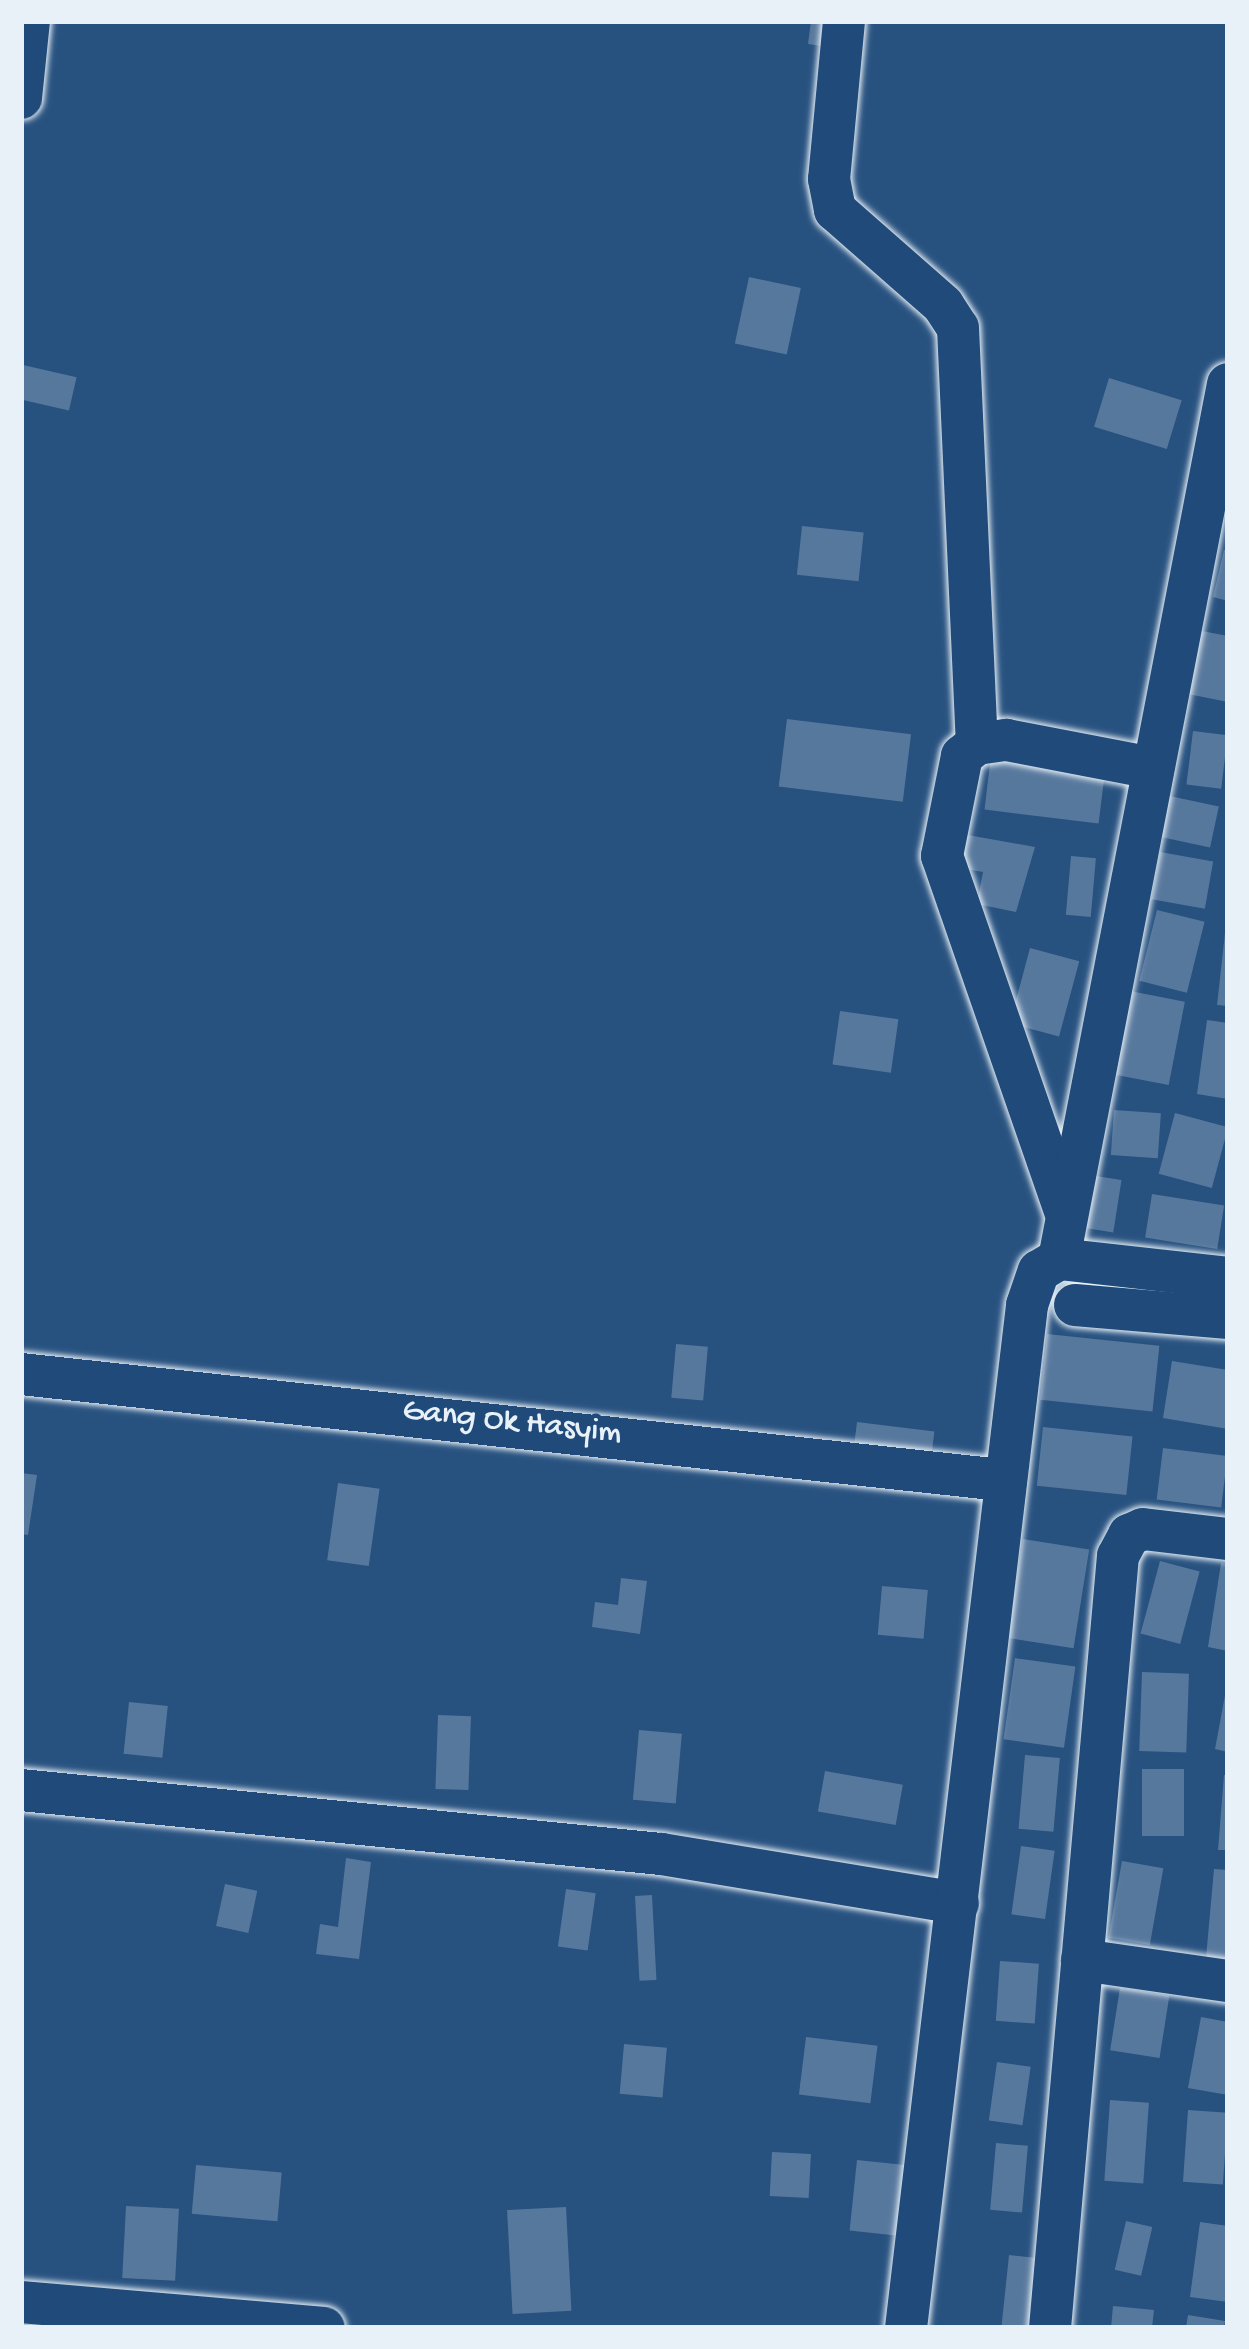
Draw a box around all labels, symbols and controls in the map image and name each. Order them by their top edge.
street label: Gang Ok Hasyim [401,1393,623,1455]

